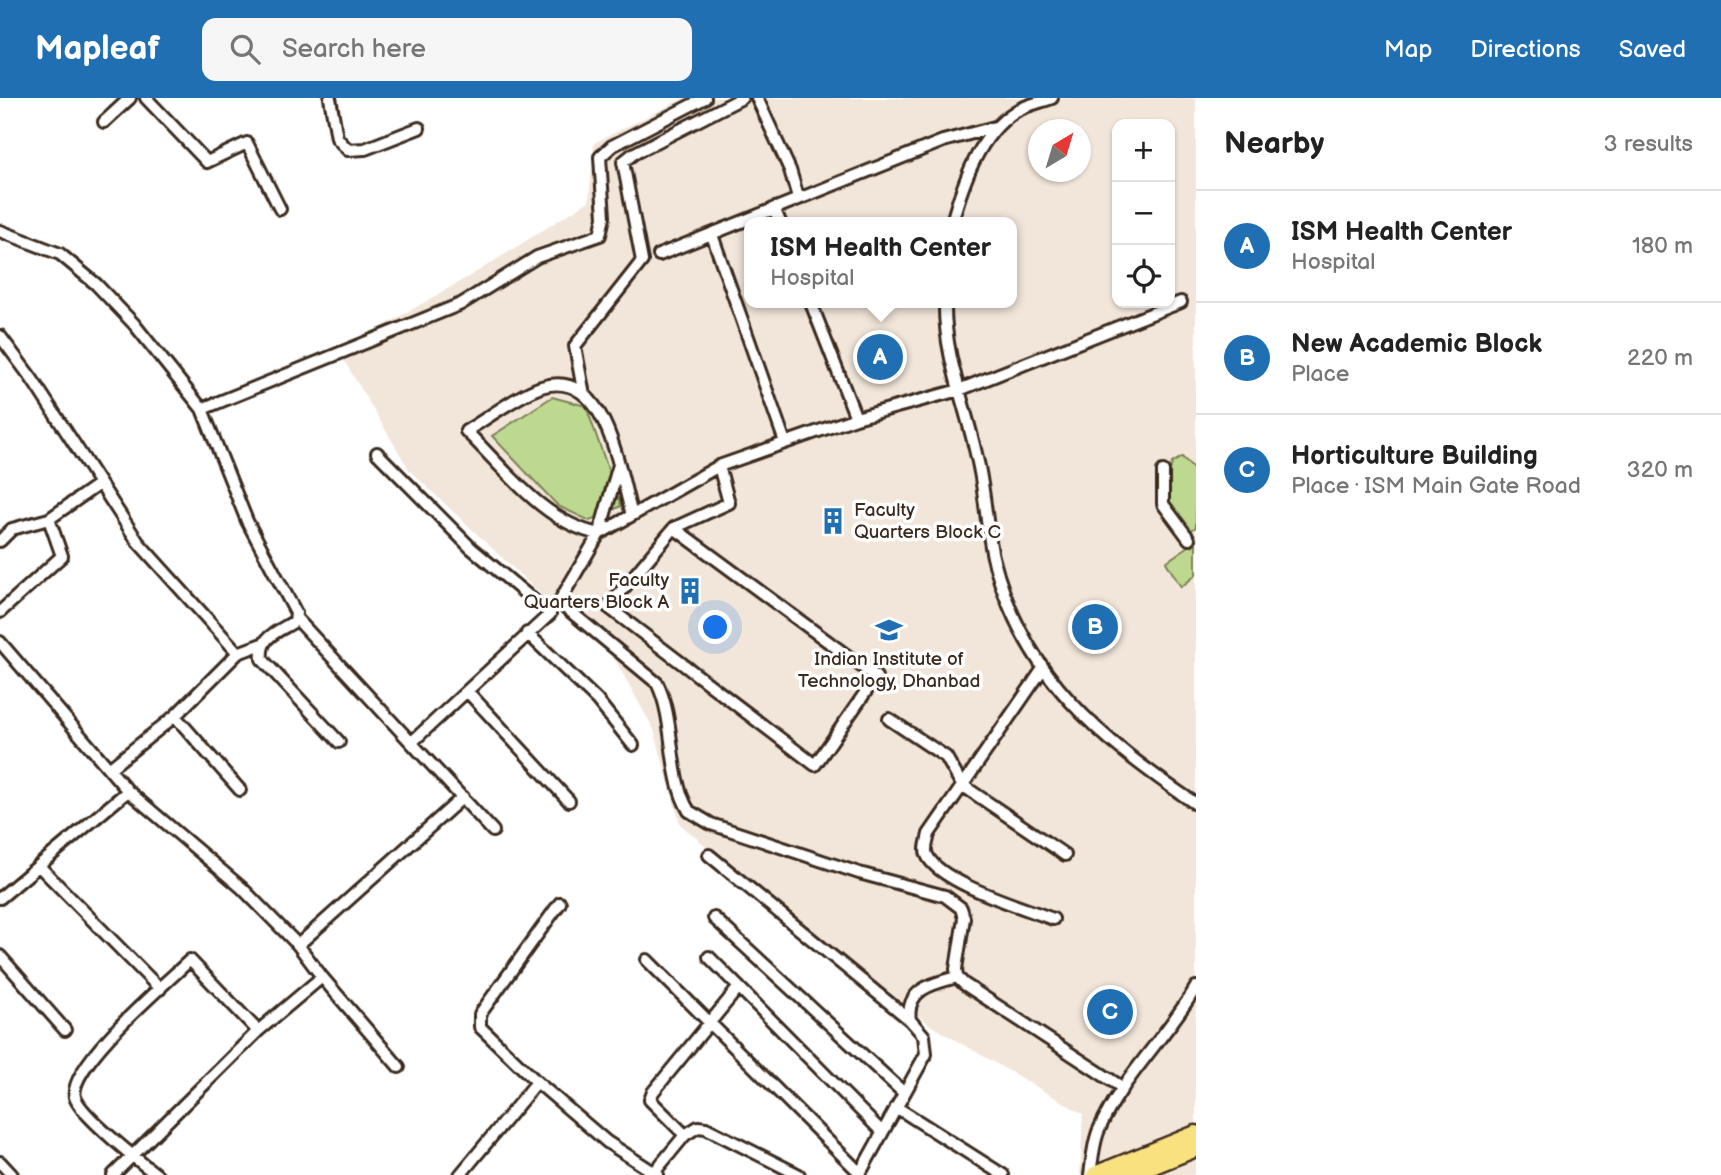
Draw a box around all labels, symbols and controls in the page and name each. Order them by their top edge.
search box [202,18,692,81]
text: Mapleaf [35,29,160,69]
icon: search [226,30,264,68]
text: Search here [282,34,426,65]
text: Map [1384,35,1432,64]
text: Directions [1470,35,1581,64]
text: Saved [1619,35,1686,64]
north arrow [1028,119,1091,182]
map controls [1112,119,1175,308]
button: + [1112,119,1175,182]
text: Nearby [1224,126,1324,162]
text: 3 results [1604,130,1693,158]
button: − [1112,182,1175,245]
popup [744,217,1017,308]
text: ISM Health Center [1291,217,1512,248]
text: A [1240,232,1254,260]
text: 180 m [1632,232,1693,260]
text: ISM Health Center [770,233,991,264]
button: locate [1112,245,1175,308]
text: Hospital [1291,248,1376,276]
text: Hospital [770,264,854,292]
text: New Academic Block [1291,329,1542,360]
pin: A [857,331,903,383]
text: B [1239,344,1255,372]
text: 220 m [1627,344,1693,372]
text: Place [1291,360,1349,388]
text: Horticulture Building [1291,441,1538,472]
text: C [1239,456,1255,484]
text: 320 m [1627,456,1693,484]
text: Place · ISM Main Gate Road [1291,472,1581,500]
place label: Faculty Quarters Block C [854,499,1001,544]
building icon: Faculty Quarters Block C [818,506,848,536]
place label: Faculty Quarters Block A [524,569,669,614]
building icon: Faculty Quarters Block A [675,576,705,606]
pin: B [1072,601,1118,653]
your location [698,610,732,644]
school or university icon: Indian Institute of Technology, Dhanbad [874,615,904,645]
place label: Indian Institute of Technology, Dhanbad [798,648,980,693]
pin: C [1087,986,1133,1038]

